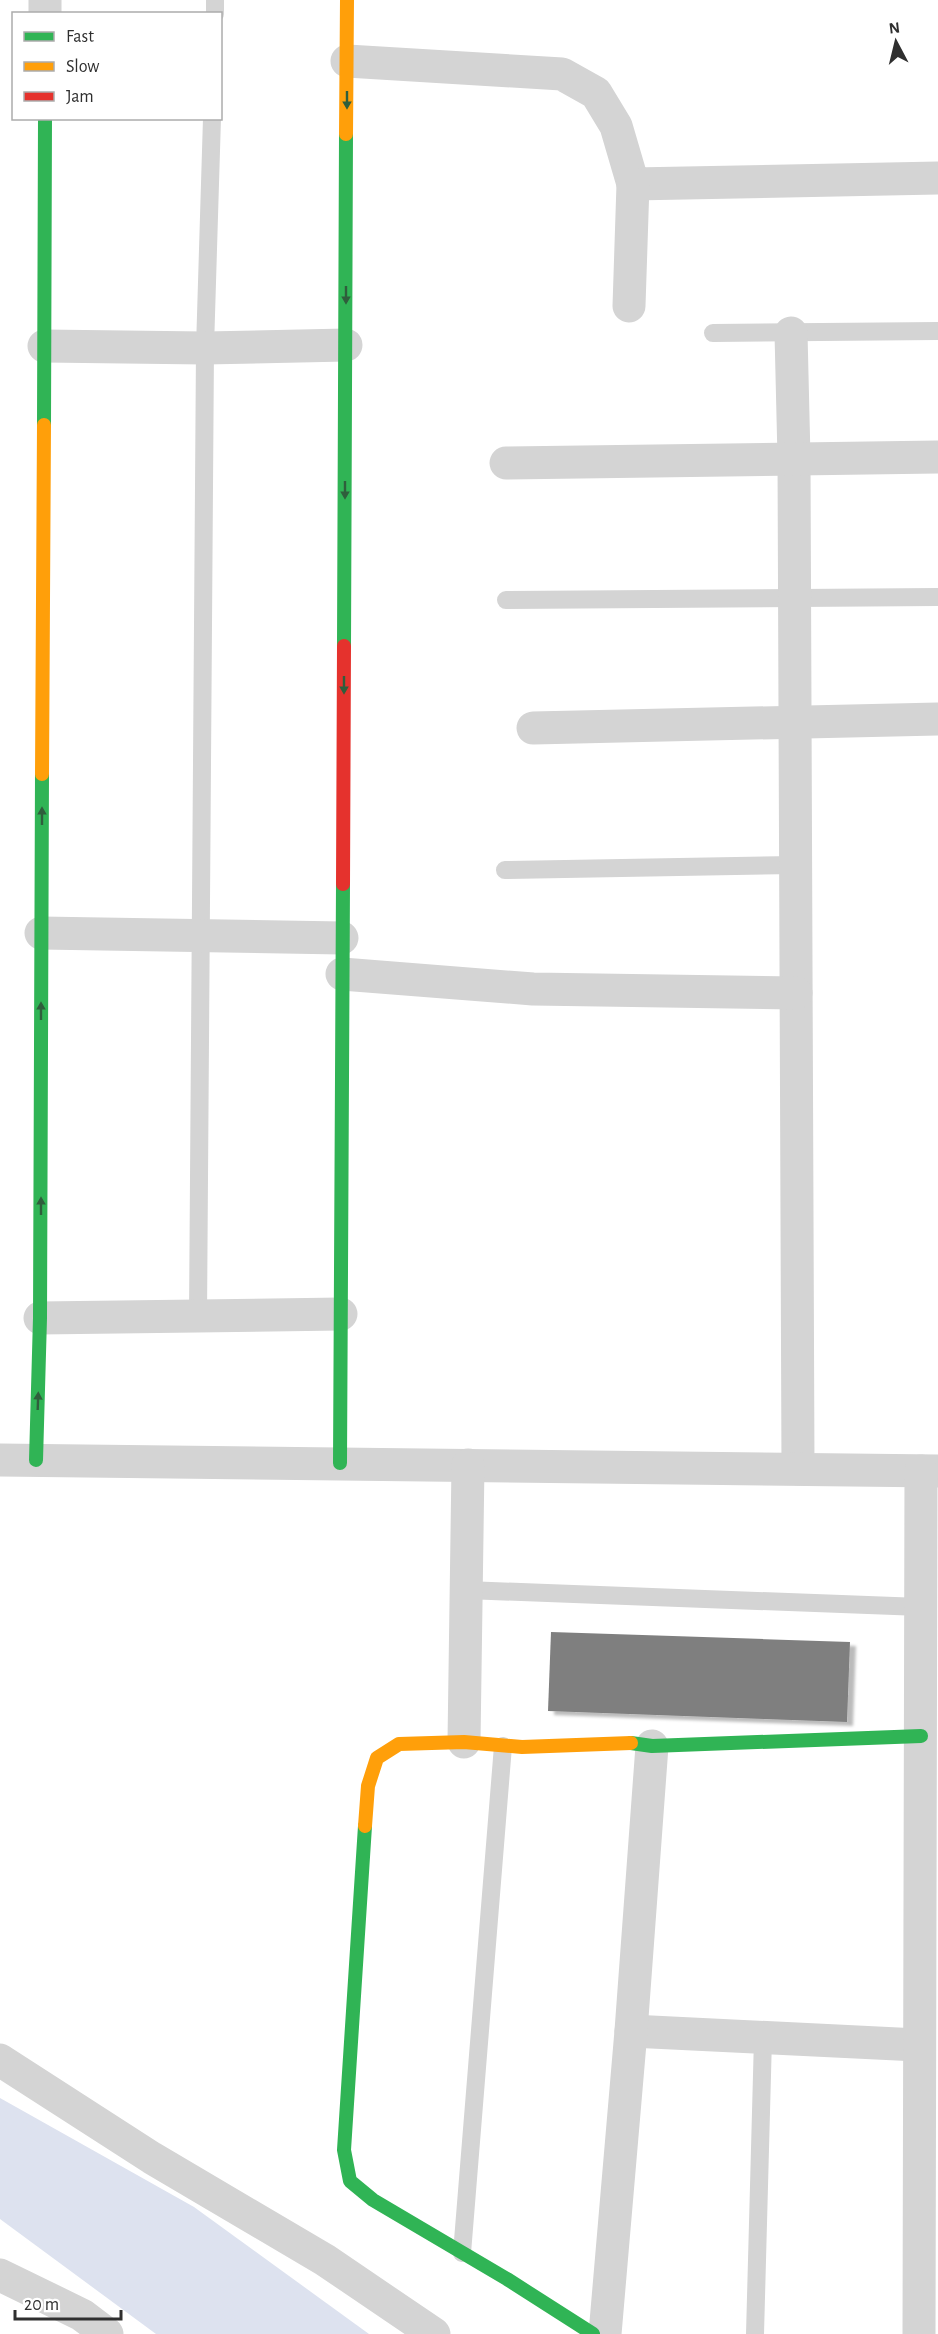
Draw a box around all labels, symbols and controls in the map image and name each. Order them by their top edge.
legend [12,12,222,120]
north arrow [866,12,926,72]
text: N [888,19,901,37]
text: Fast [66,28,94,46]
text: Slow [66,58,99,76]
text: Jam [66,88,94,106]
one-way arrow [342,91,352,110]
one-way arrow [341,286,351,305]
one-way arrow [340,481,350,500]
one-way arrow [339,676,349,695]
one-way arrow [37,807,47,826]
one-way arrow [36,1002,46,1021]
one-way arrow [36,1197,46,1216]
one-way arrow [33,1392,43,1411]
scale bar [15,2283,122,2321]
text: 20 m [24,2296,59,2314]

